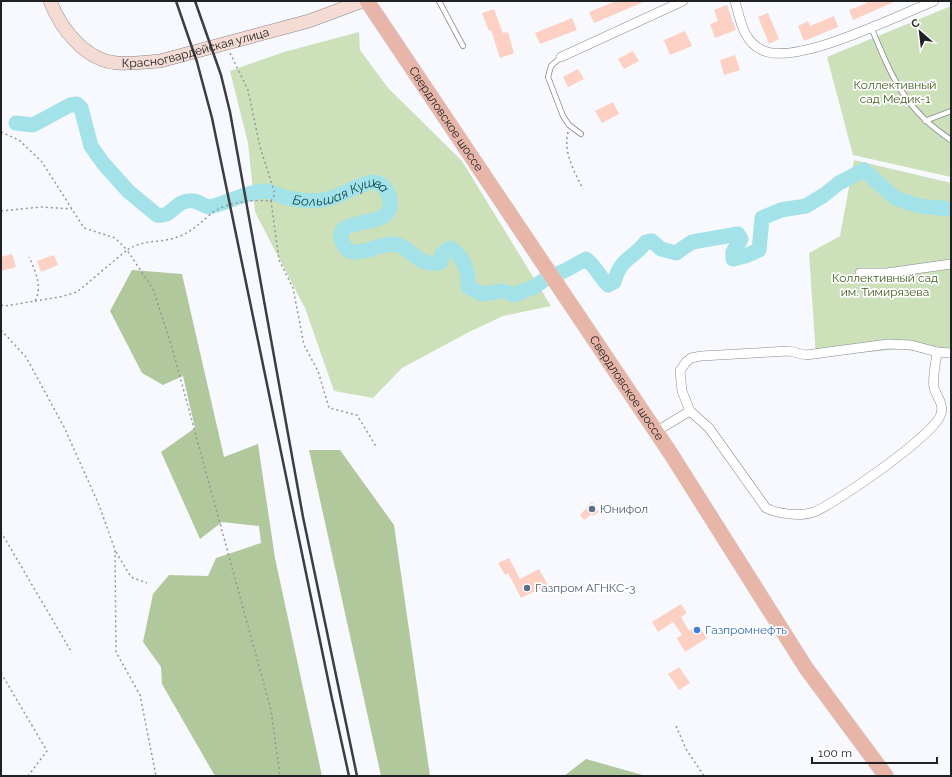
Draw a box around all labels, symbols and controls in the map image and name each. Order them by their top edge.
north arrow [900,12,940,52]
text: С [909,16,922,31]
street label: Красногвардейская улица [122,25,271,70]
street label: Свердловское шоссе [406,64,486,174]
park label: Коллективный сад Медик-1 [854,78,936,106]
water label: Большая Кушва [292,174,392,209]
park label: Коллективный сад им. Тимирязева [832,271,938,299]
street label: Свердловское шоссе [587,333,667,443]
place label: Юнифол [600,502,648,516]
marker: Юнифол [587,504,597,514]
place label: Газпром АГНКС-3 [535,581,635,595]
marker: Газпром АГНКС-3 [522,583,532,593]
place label: Газпромнефть [705,623,787,637]
marker: Газпромнефть [692,625,702,635]
scale bar [812,739,937,765]
text: 100 m [818,746,852,760]

